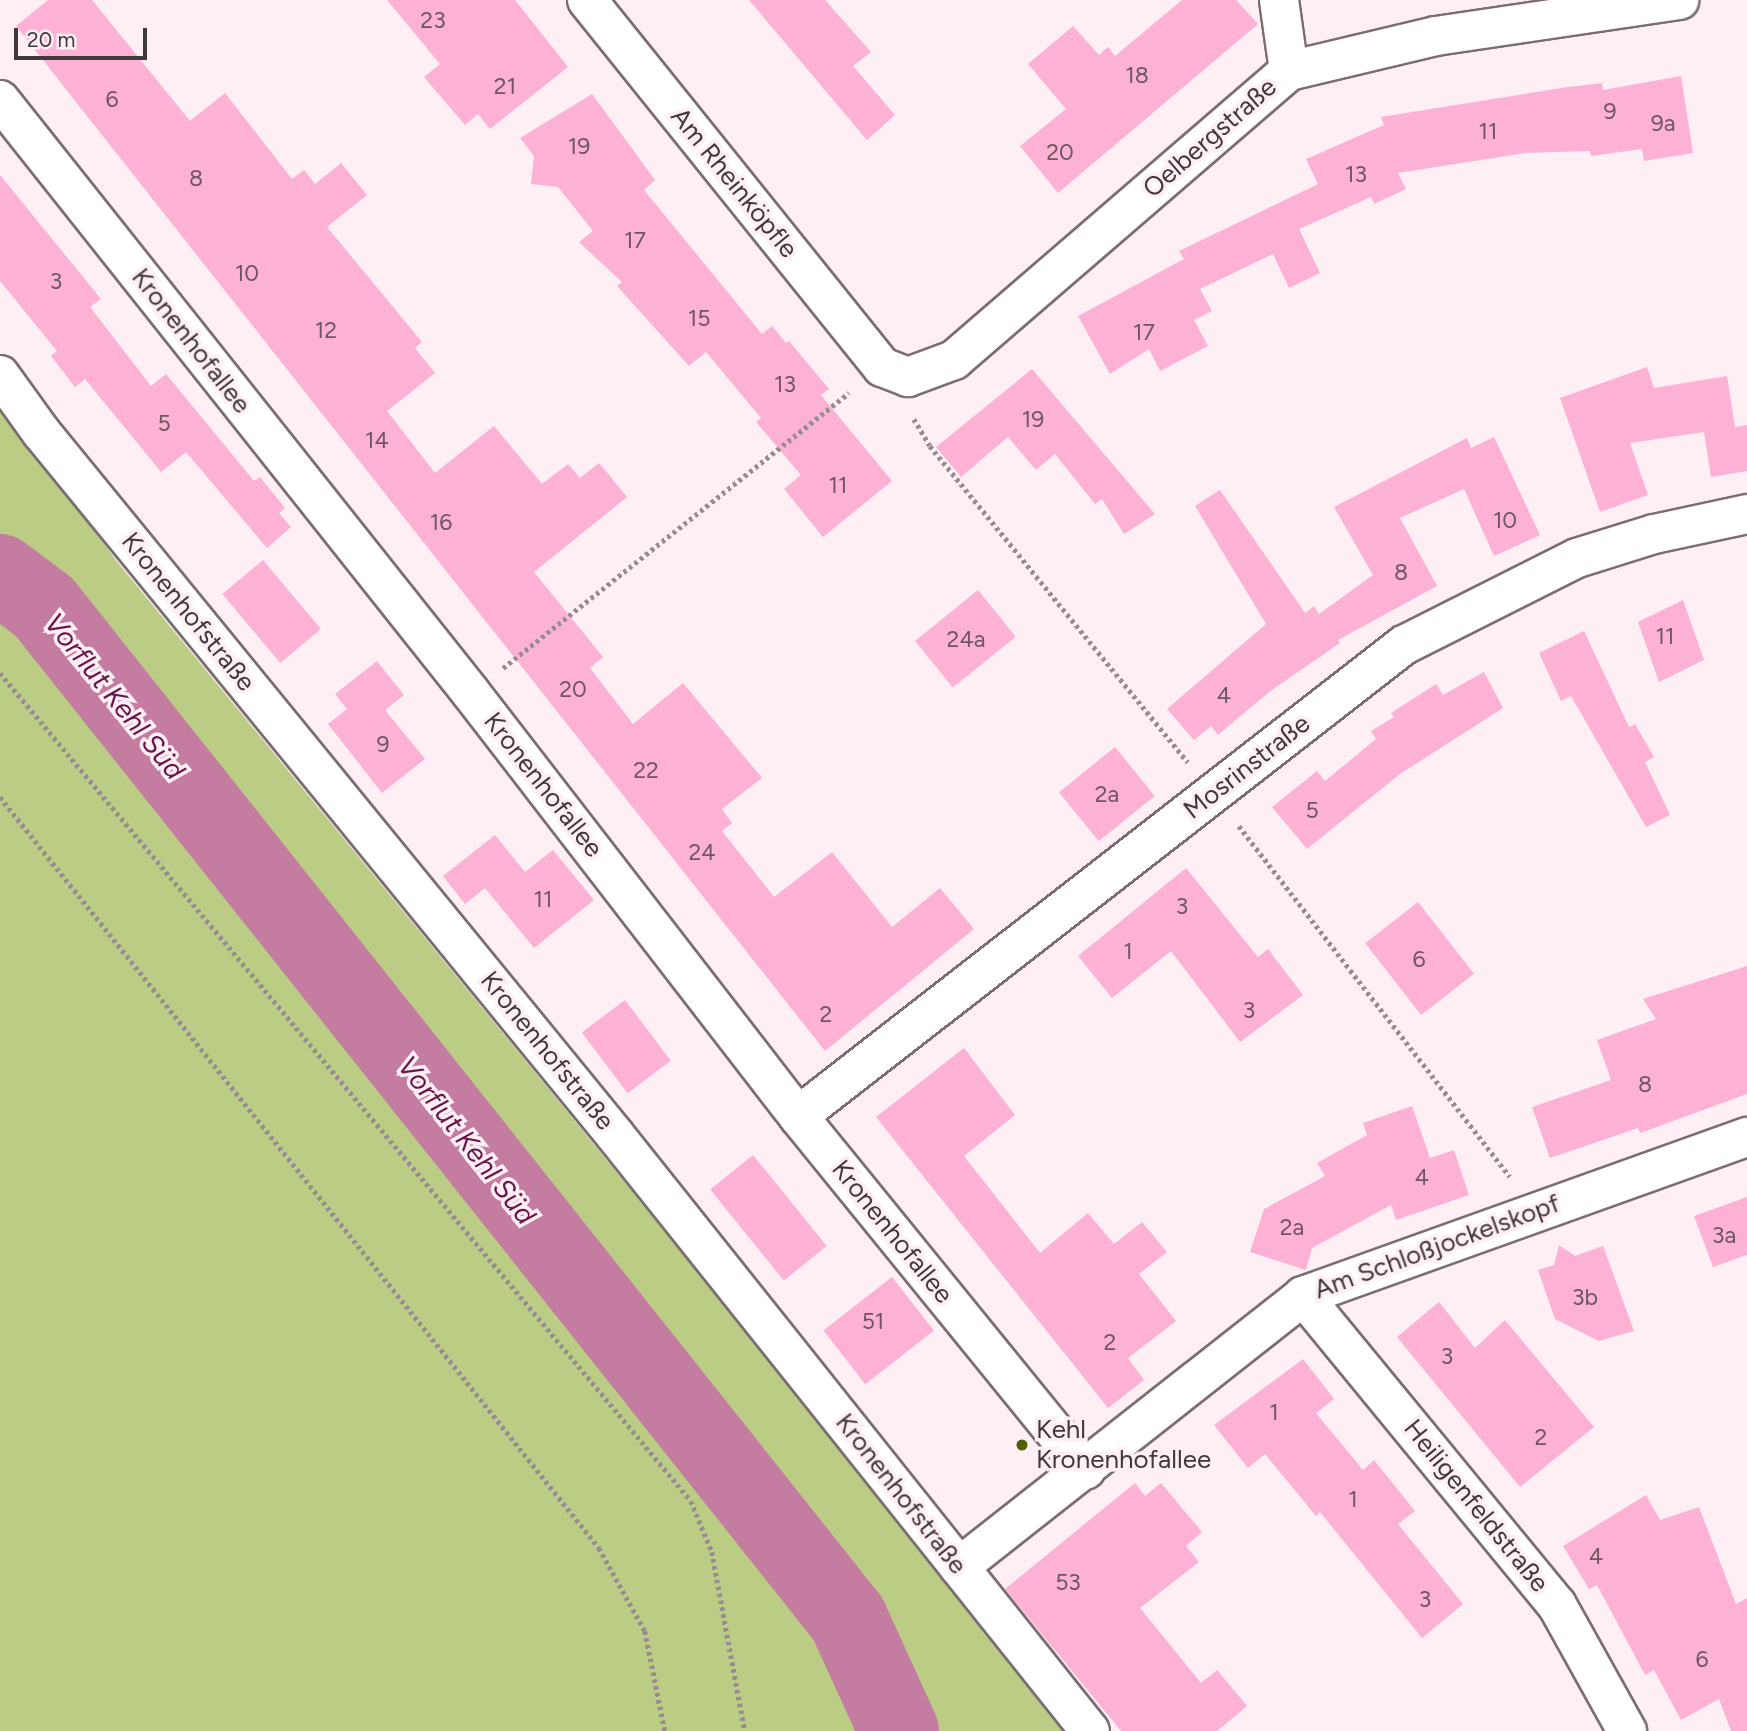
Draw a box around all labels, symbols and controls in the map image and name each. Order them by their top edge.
house number: 23 [420,6,446,34]
scale bar [18,14,150,58]
text: 20 m [27,27,75,52]
house number: 18 [1125,61,1149,89]
house number: 21 [494,72,516,100]
street label: Oelbergstraße [1137,72,1283,204]
house number: 6 [105,85,119,113]
house number: 9 [1603,97,1617,125]
street label: Am Rheinköpfle [664,102,804,264]
house number: 9a [1651,109,1675,137]
house number: 11 [1479,117,1497,145]
house number: 19 [568,132,590,160]
house number: 20 [1046,138,1074,166]
house number: 13 [1345,160,1367,188]
house number: 8 [189,164,203,192]
house number: 17 [624,226,646,254]
house number: 10 [235,259,259,287]
street label: Kronenhofallee [125,262,257,420]
house number: 3 [50,267,62,295]
house number: 15 [688,304,710,332]
house number: 12 [315,316,337,344]
house number: 17 [1133,318,1155,346]
house number: 13 [774,370,796,398]
house number: 19 [1022,405,1044,433]
house number: 5 [157,409,171,437]
house number: 14 [365,426,389,454]
house number: 11 [829,471,847,499]
house number: 10 [1493,506,1517,534]
house number: 16 [430,508,452,536]
street label: Kronenhofstraße [115,526,261,698]
house number: 8 [1394,558,1408,586]
water label: Vorflut Kehl Süd [38,606,192,786]
house number: 11 [1656,622,1674,650]
house number: 24a [947,625,985,653]
house number: 20 [559,675,587,703]
house number: 4 [1217,681,1231,709]
street label: Kronenhofallee [477,706,609,864]
street label: Mosrinstraße [1178,708,1316,826]
house number: 9 [376,730,390,758]
house number: 22 [633,756,659,784]
house number: 2a [1095,780,1119,808]
house number: 5 [1305,796,1319,824]
house number: 24 [688,838,716,866]
house number: 11 [534,885,552,913]
house number: 3 [1176,892,1188,920]
house number: 1 [1123,937,1133,965]
house number: 6 [1412,945,1426,973]
street label: Kronenhofstraße [474,965,620,1137]
house number: 3 [1243,996,1255,1024]
house number: 2 [820,1000,832,1028]
water label: Vorflut Kehl Süd [391,1049,543,1231]
house number: 8 [1638,1070,1652,1098]
street label: Kronenhofallee [825,1154,959,1310]
house number: 4 [1415,1163,1429,1191]
street label: Am Schloßjockelskopf [1310,1188,1564,1306]
house number: 2a [1280,1213,1304,1241]
house number: 3a [1712,1221,1736,1249]
house number: 3b [1572,1283,1598,1311]
house number: 51 [862,1307,884,1335]
house number: 2 [1104,1328,1116,1356]
house number: 3 [1441,1342,1453,1370]
house number: 1 [1269,1398,1279,1426]
street label: Kronenhofstraße [829,1408,973,1580]
street label: Heiligenfeldstraße [1397,1413,1555,1599]
place label: Kehl Kronenhofallee [1036,1414,1211,1476]
house number: 2 [1535,1423,1547,1451]
marker: Kehl Kronenhofallee [1014,1437,1030,1453]
house number: 1 [1348,1485,1358,1513]
house number: 4 [1589,1542,1603,1570]
house number: 53 [1055,1568,1081,1596]
house number: 3 [1419,1585,1431,1613]
house number: 6 [1695,1645,1709,1673]

